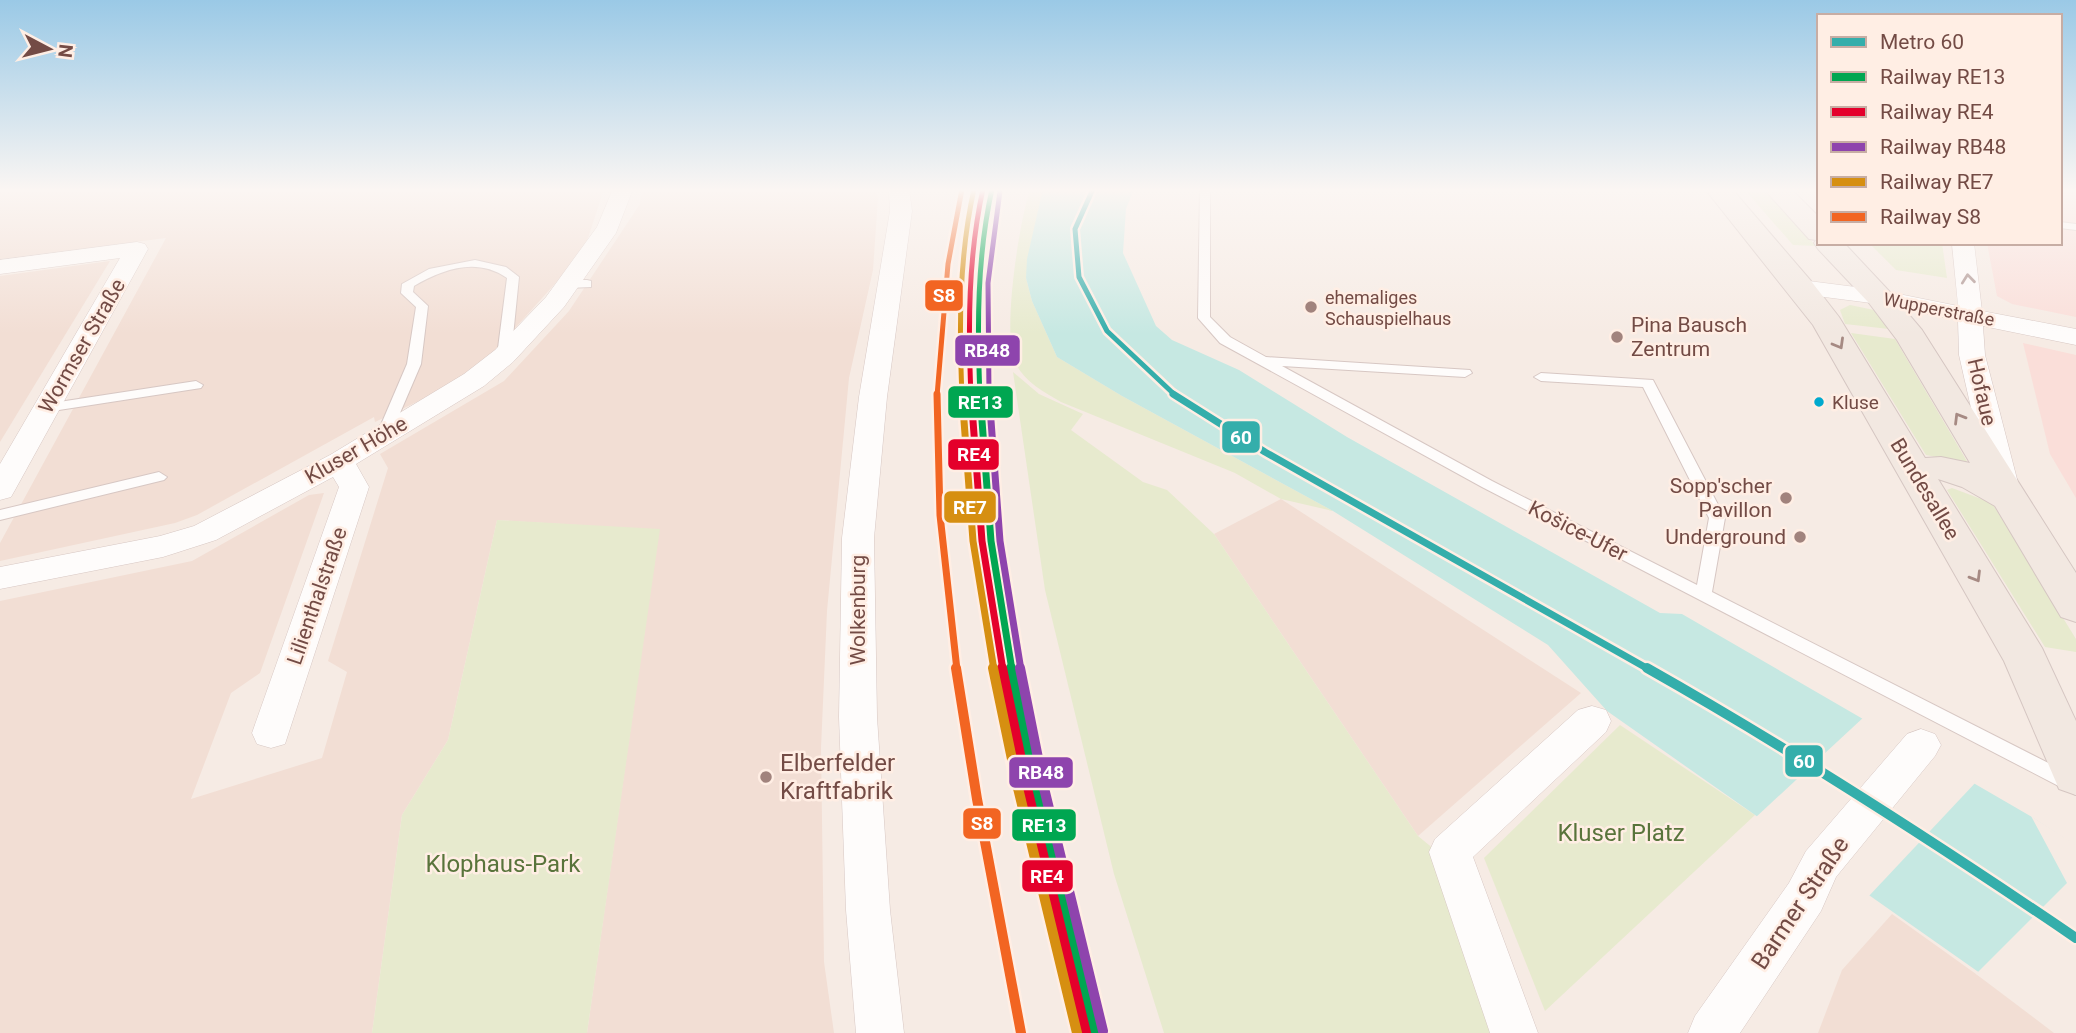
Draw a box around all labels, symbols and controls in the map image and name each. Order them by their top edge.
north arrow [14,14,84,84]
legend [1817,14,2062,245]
text: Metro 60 [1880,30,1964,54]
text: N [53,43,78,59]
text: Railway RE13 [1880,65,2005,89]
text: Railway RE4 [1880,100,1994,124]
text: Railway RB48 [1880,135,2006,159]
text: Railway RE7 [1880,170,1993,194]
text: Railway S8 [1880,205,1981,229]
one-way arrow [1961,274,1976,285]
street label: Wormser Straße [34,275,130,417]
line badge: S8 [924,279,964,312]
text: S8 [933,284,955,307]
place label: ehemaliges Schauspielhaus [1325,287,1451,329]
street label: Wupperstraße [1882,288,1996,330]
marker: ehemaliges Schauspielhaus [1303,299,1319,315]
place label: Pina Bausch Zentrum [1631,313,1747,361]
marker: Pina Bausch Zentrum [1609,329,1625,345]
line badge: RB48 [954,334,1021,367]
one-way arrow [1831,336,1844,349]
text: RB48 [964,339,1010,362]
street label: Hofaue [1963,356,2001,428]
line badge: RE13 [947,385,1014,419]
text: RE13 [958,391,1002,414]
place label: Kluse [1832,391,1879,414]
marker: Kluse [1812,395,1826,409]
street label: Kluser Höhe [301,411,411,489]
one-way arrow [1955,413,1968,426]
line badge: 60 [1221,420,1261,454]
text: 60 [1230,426,1252,449]
street label: Bundesallee [1885,434,1965,544]
line badge: RE4 [947,438,1000,471]
text: RE4 [957,443,991,466]
place label: Sopp'scher Pavillon [1670,474,1772,522]
line badge: RE7 [943,490,997,524]
marker: Sopp'scher Pavillon [1778,490,1794,506]
text: RE7 [953,496,987,519]
street label: Košice-Ufer [1525,496,1631,566]
street label: Lilienthalstraße [282,524,352,668]
place label: Underground [1665,525,1786,549]
marker: Underground [1792,529,1808,545]
street label: Wolkenburg [846,555,870,665]
one-way arrow [1968,569,1981,582]
line badge: 60 [1784,744,1824,778]
place label: Elberfelder Kraftfabrik [780,749,895,805]
text: 60 [1793,750,1815,773]
line badge: RB48 [1008,756,1074,789]
text: RB48 [1018,761,1064,784]
marker: Elberfelder Kraftfabrik [758,769,774,785]
line badge: S8 [962,807,1002,840]
line badge: RE13 [1011,808,1077,842]
text: S8 [971,812,993,835]
text: RE13 [1022,814,1066,837]
park label: Kluser Platz [1557,819,1685,847]
street label: Barmer Straße [1745,831,1855,975]
park label: Klophaus-Park [426,850,581,878]
line badge: RE4 [1021,859,1074,893]
text: RE4 [1030,865,1064,888]

